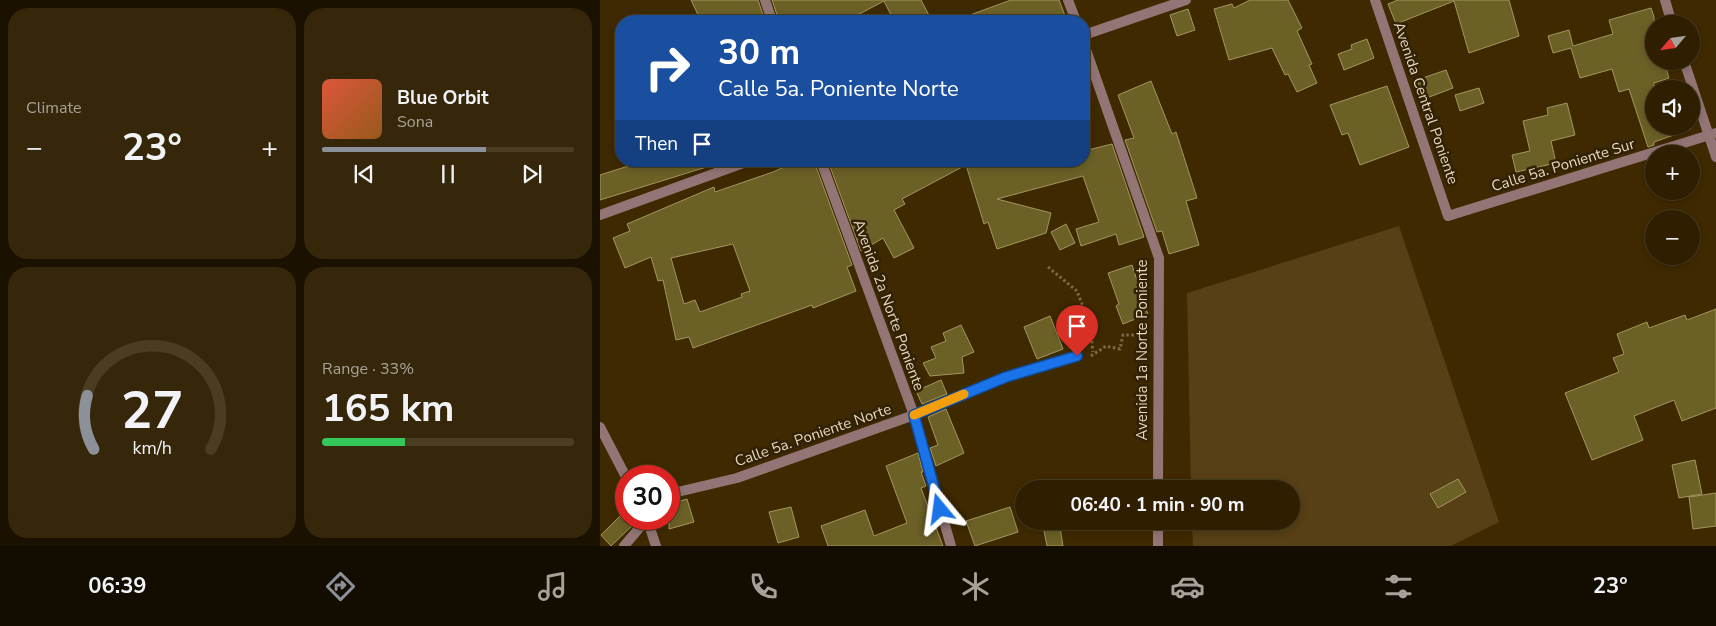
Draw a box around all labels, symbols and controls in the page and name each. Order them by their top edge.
north arrow [1645,15,1700,70]
map controls [1645,15,1700,265]
street label: Avenida Central Poniente [1389,19,1463,187]
text: 30 m [718,29,800,76]
icon: right [635,35,700,100]
text: Calle 5a. Poniente Norte [718,74,959,104]
button: sound [1645,80,1700,135]
text: Blue Orbit [397,85,488,111]
text: Climate [26,97,81,119]
text: Sona [397,111,433,133]
text: 23° [122,122,182,173]
text: − [26,129,43,167]
text: + [261,129,278,167]
icon: arrive [688,130,716,158]
text: Then [635,131,678,157]
street label: Calle 5a. Poniente Sur [1489,134,1638,196]
button: + [1645,145,1700,200]
icon: previous [350,160,378,188]
icon: pause [434,160,462,188]
icon: next [518,160,546,188]
button: − [1645,210,1700,265]
street label: Avenida 2a Norte Poniente [849,217,929,393]
street label: Avenida 1a Norte Poniente [1132,260,1152,440]
pin [1056,305,1098,356]
icon: arrive [1063,312,1091,340]
text: Range · 33% [322,358,414,380]
text: 27 [121,375,183,446]
text: 165 km [322,383,454,434]
street label: Calle 5a. Poniente Norte [732,399,894,471]
text: km/h [132,436,172,460]
speed limit sign: 30 [615,465,680,530]
position arrow [913,482,965,534]
text: 06:40 · 1 min · 90 m [1070,492,1245,518]
icon: directions [323,569,358,604]
icon: music [535,569,570,604]
icon: phone [746,569,781,604]
icon: climate [958,569,993,604]
icon: car [1170,569,1205,604]
icon: filters [1381,569,1416,604]
text: 06:39 [88,571,147,601]
text: 23° [1593,571,1628,601]

